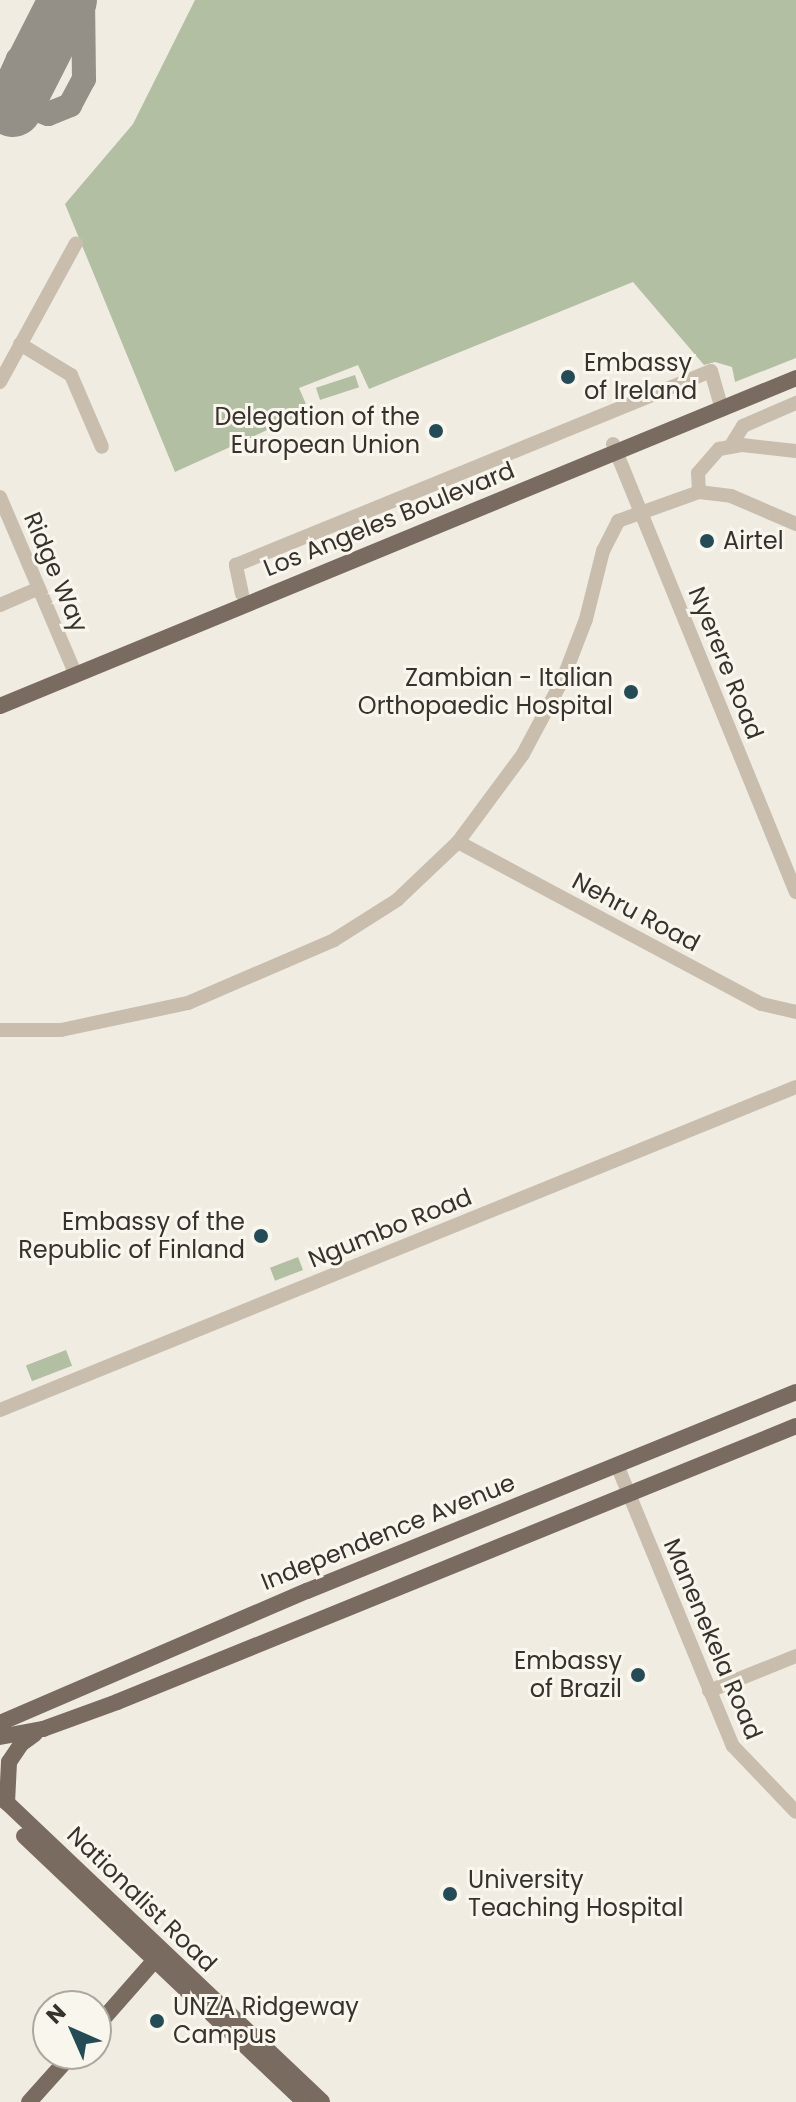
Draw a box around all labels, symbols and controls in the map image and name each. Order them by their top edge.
place label: Embassy of Ireland [584,349,697,405]
marker: Embassy of Ireland [559,368,577,386]
place label: Delegation of the European Union [215,403,420,459]
marker: Delegation of the European Union [427,422,445,440]
street label: Los Angeles Boulevard [259,455,519,583]
street label: Ridge Way [18,508,94,636]
place label: Airtel [723,527,784,555]
marker: Airtel [698,532,716,550]
street label: Nyerere Road [682,583,770,743]
place label: Zambian - Italian Orthopaedic Hospital [358,664,613,720]
marker: Zambian - Italian Orthopaedic Hospital [620,681,642,703]
street label: Nehru Road [567,866,705,958]
street label: Ngumbo Road [304,1182,476,1274]
place label: Embassy of the Republic of Finland [18,1208,245,1264]
marker: Embassy of the Republic of Finland [252,1227,270,1245]
street label: Independence Avenue [257,1468,519,1596]
street label: Manenekela Road [658,1534,768,1744]
place label: Embassy of Brazil [514,1647,622,1703]
marker: Embassy of Brazil [629,1666,647,1684]
street label: Nationalist Road [61,1820,223,1978]
place label: University Teaching Hospital [468,1866,683,1922]
marker: University Teaching Hospital [439,1883,461,1905]
north arrow [32,1990,112,2070]
place label: UNZA Ridgeway Campus [173,1993,359,2049]
text: N [39,1997,73,2031]
marker: UNZA Ridgeway Campus [148,2012,166,2030]

